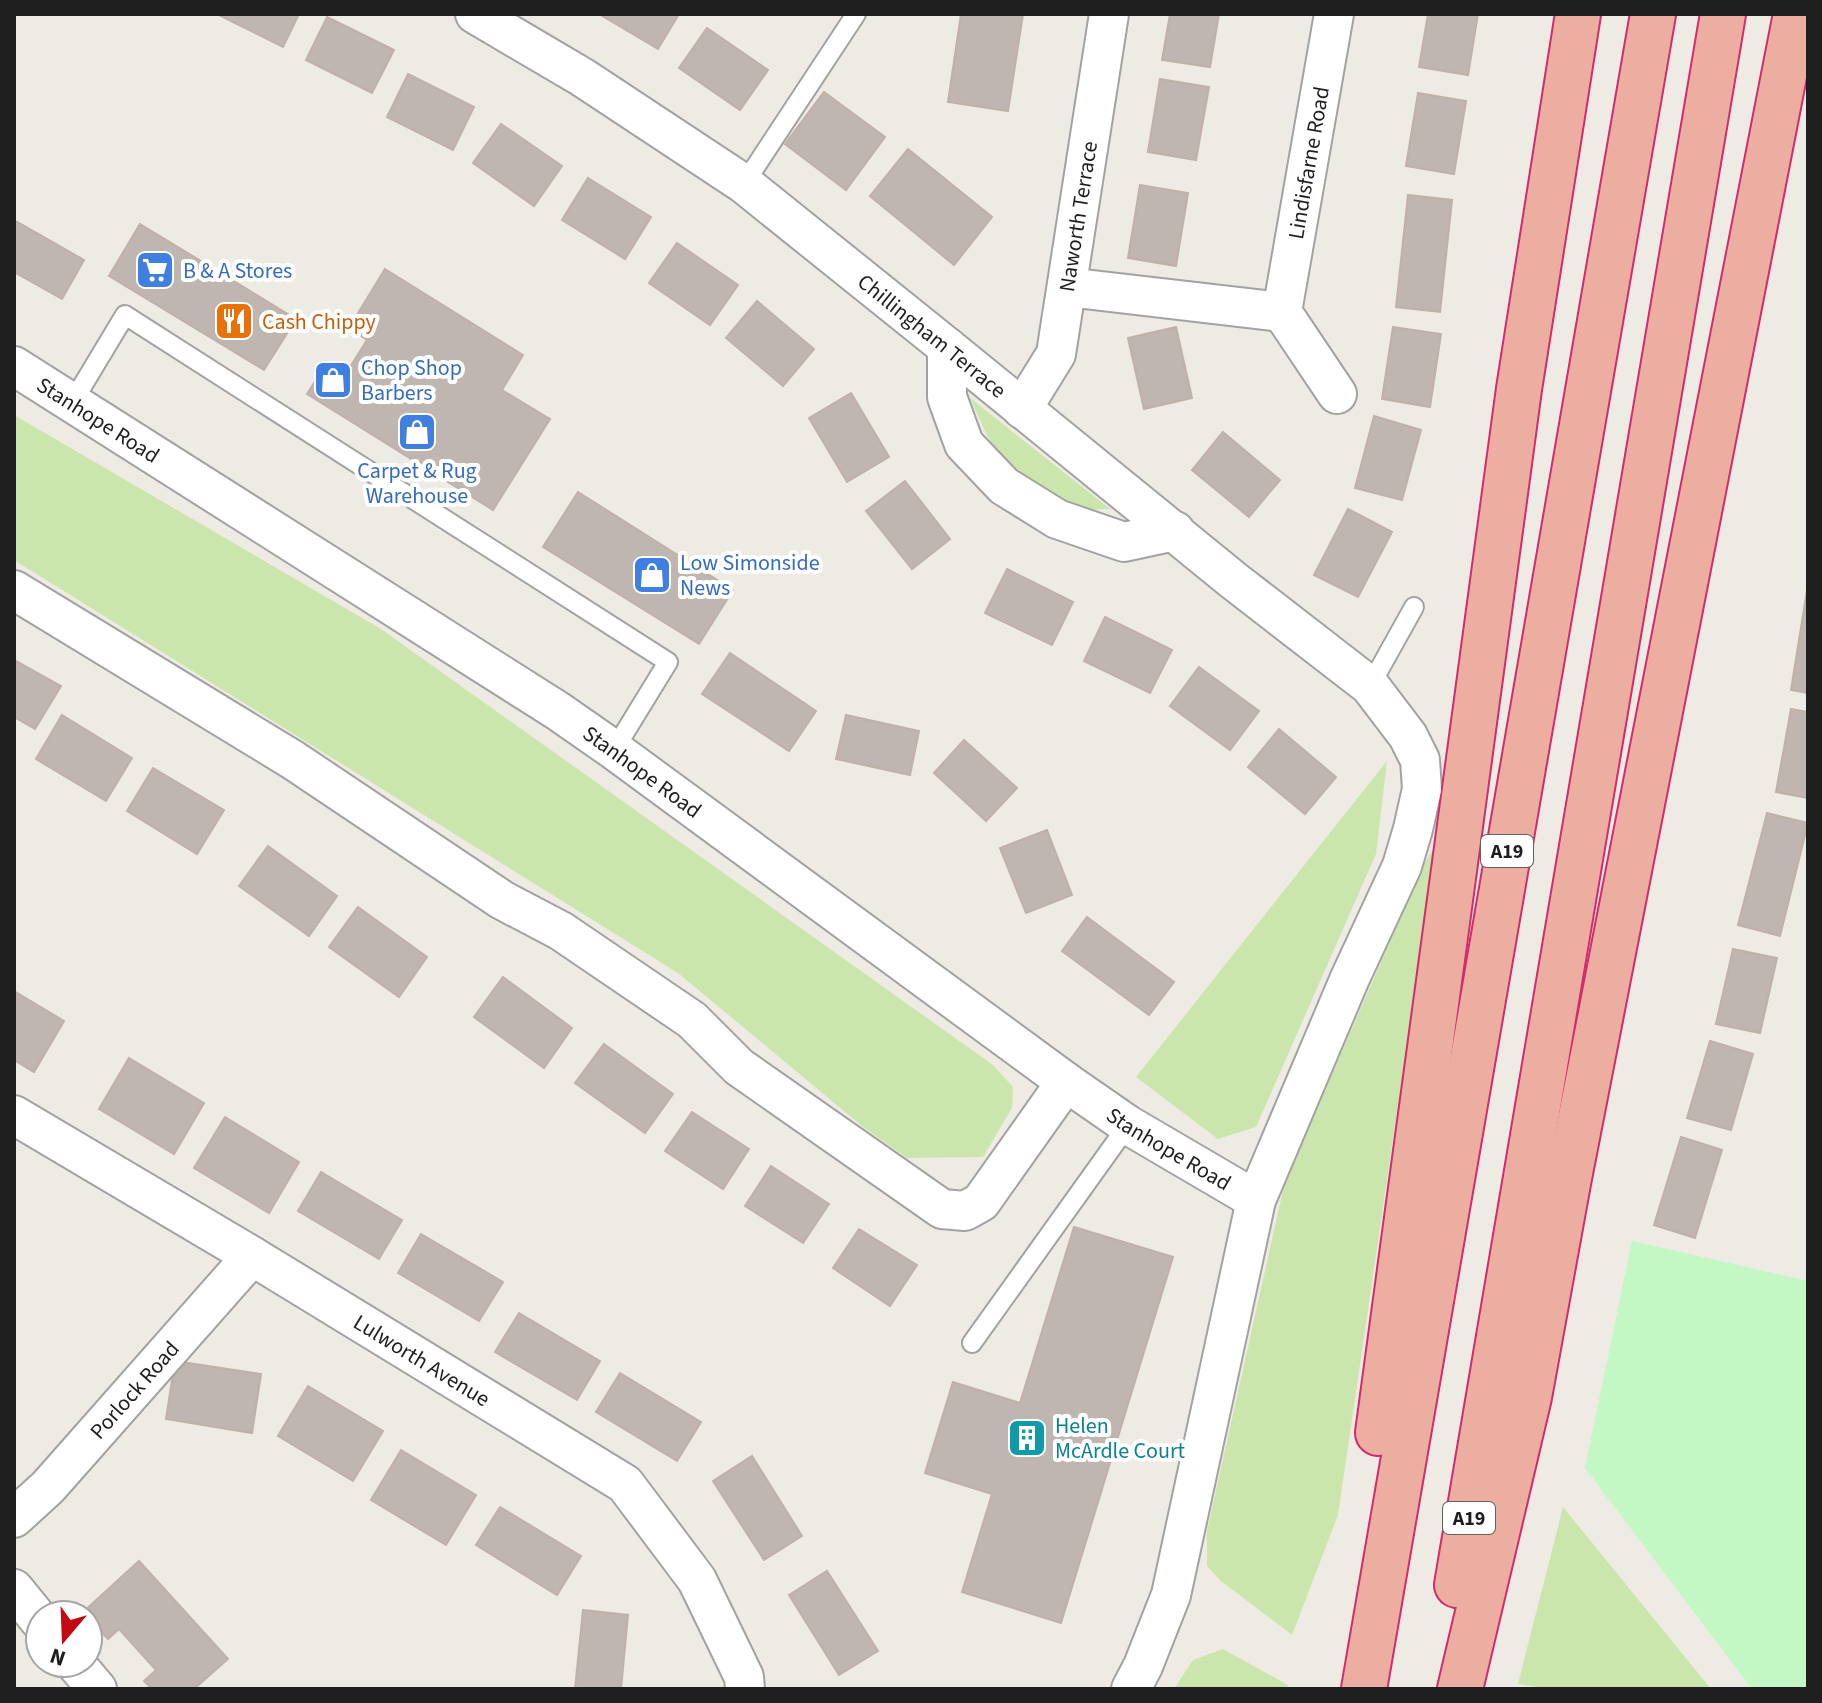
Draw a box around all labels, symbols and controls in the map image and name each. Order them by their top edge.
street label: Lindisfarne Road [1280,84,1338,242]
street label: Naworth Terrace [1051,139,1106,294]
supermarket icon: B & A Stores [134,249,176,291]
place label: B & A Stores [183,255,292,287]
street label: Chillingham Terrace [850,266,1013,406]
restaurant icon: Cash Chippy [213,300,255,342]
place label: Cash Chippy [262,306,377,338]
place label: Chop Shop Barbers [361,352,462,409]
shop icon: Chop Shop Barbers [312,359,354,401]
street label: Stanhope Road [30,369,166,471]
shop icon: Carpet & Rug Warehouse [396,411,438,453]
place label: Carpet & Rug Warehouse [357,455,477,512]
place label: Low Simonside News [680,547,820,604]
shop icon: Low Simonside News [631,554,673,596]
street label: Stanhope Road [576,718,708,826]
road number: A19 [1481,835,1533,867]
street label: Stanhope Road [1100,1100,1237,1199]
street label: Lulworth Avenue [347,1307,496,1415]
street label: Porlock Road [83,1334,187,1446]
place label: Helen McArdle Court [1055,1410,1186,1467]
building icon: Helen McArdle Court [1006,1417,1048,1459]
road number: A19 [1443,1502,1495,1534]
north arrow [24,1599,104,1679]
text: N [46,1639,70,1674]

